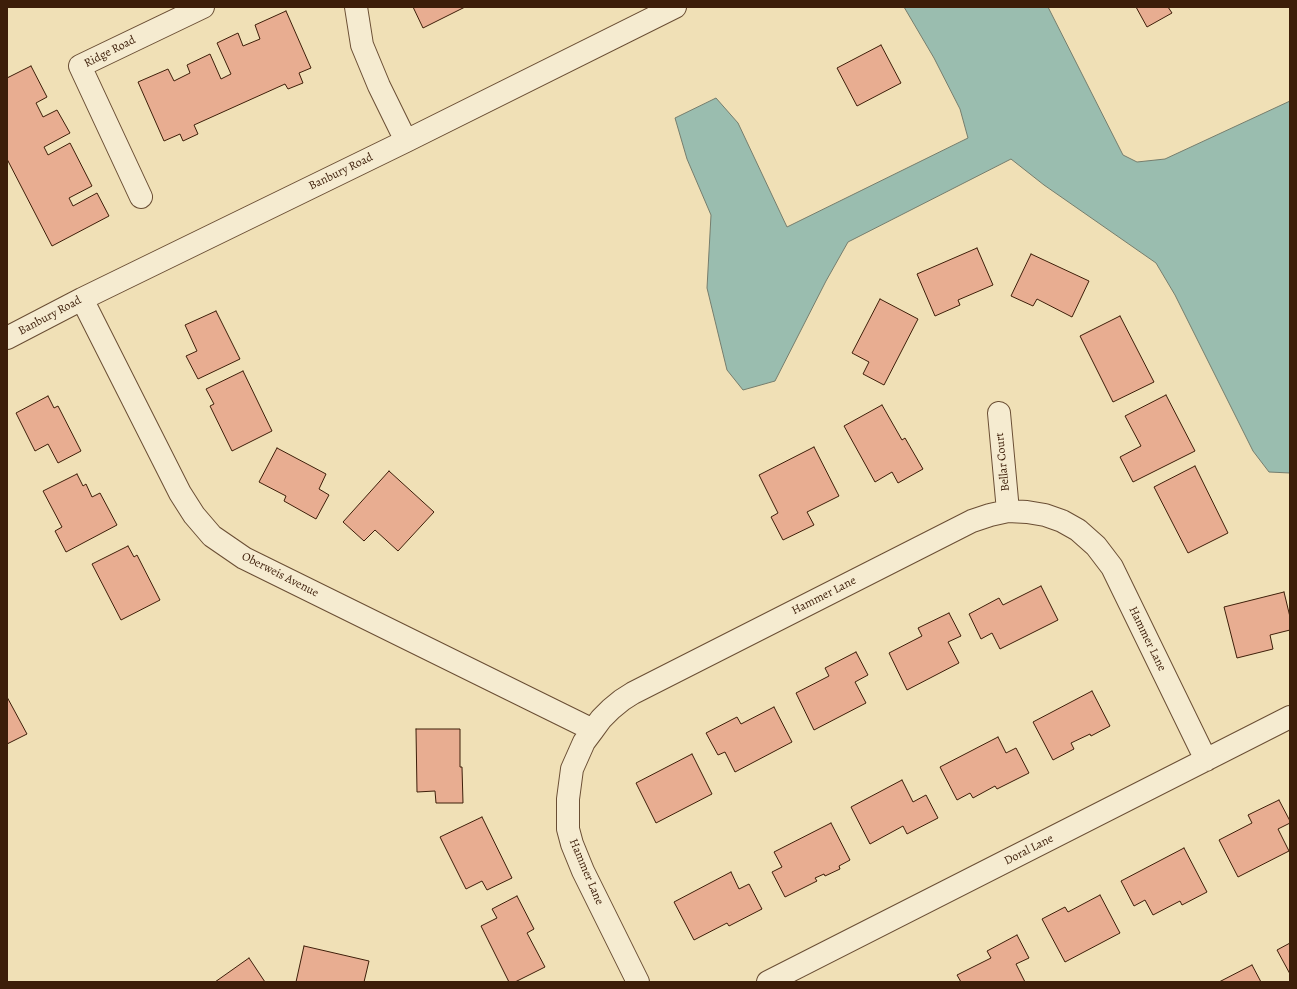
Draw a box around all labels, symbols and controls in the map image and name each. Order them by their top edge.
street label: Ridge Road [82,33,138,71]
street label: Banbury Road [307,150,375,194]
street label: Banbury Road [16,293,84,339]
street label: Bellar Court [993,432,1013,492]
street label: Oberweis Avenue [239,549,321,601]
street label: Hammer Lane [789,574,859,618]
street label: Hammer Lane [1125,604,1169,674]
street label: Doral Lane [1002,831,1056,869]
street label: Hammer Lane [566,837,606,907]

